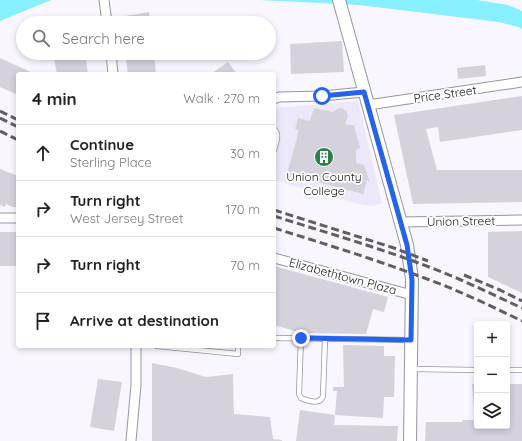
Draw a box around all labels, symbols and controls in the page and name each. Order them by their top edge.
search box [16,16,276,60]
icon: search [30,27,52,49]
text: Search here [62,29,145,48]
street label: Price Street [413,82,477,106]
route start [313,87,331,105]
text: 4 min [32,88,77,109]
text: Walk · 270 m [183,90,260,106]
text: Continue [70,135,134,154]
icon: ahead [32,142,54,164]
text: 30 m [230,145,260,161]
building icon: Union County College [313,146,335,168]
text: Sterling Place [70,154,152,170]
place label: Union County College [286,169,362,198]
text: Turn right [70,191,141,210]
icon: right [32,198,54,220]
text: 170 m [225,201,260,217]
text: West Jersey Street [70,210,183,226]
street label: Union Street [427,213,495,229]
icon: right [32,254,54,276]
street label: Elizabethtown Plaza [288,254,398,298]
text: Turn right [70,255,141,274]
text: 70 m [230,257,260,273]
icon: arrive [32,310,54,332]
text: Arrive at destination [70,311,219,330]
map controls [474,321,510,429]
button: + [474,321,510,357]
route end [292,329,310,347]
button: − [474,357,510,393]
button: layers [474,393,510,429]

